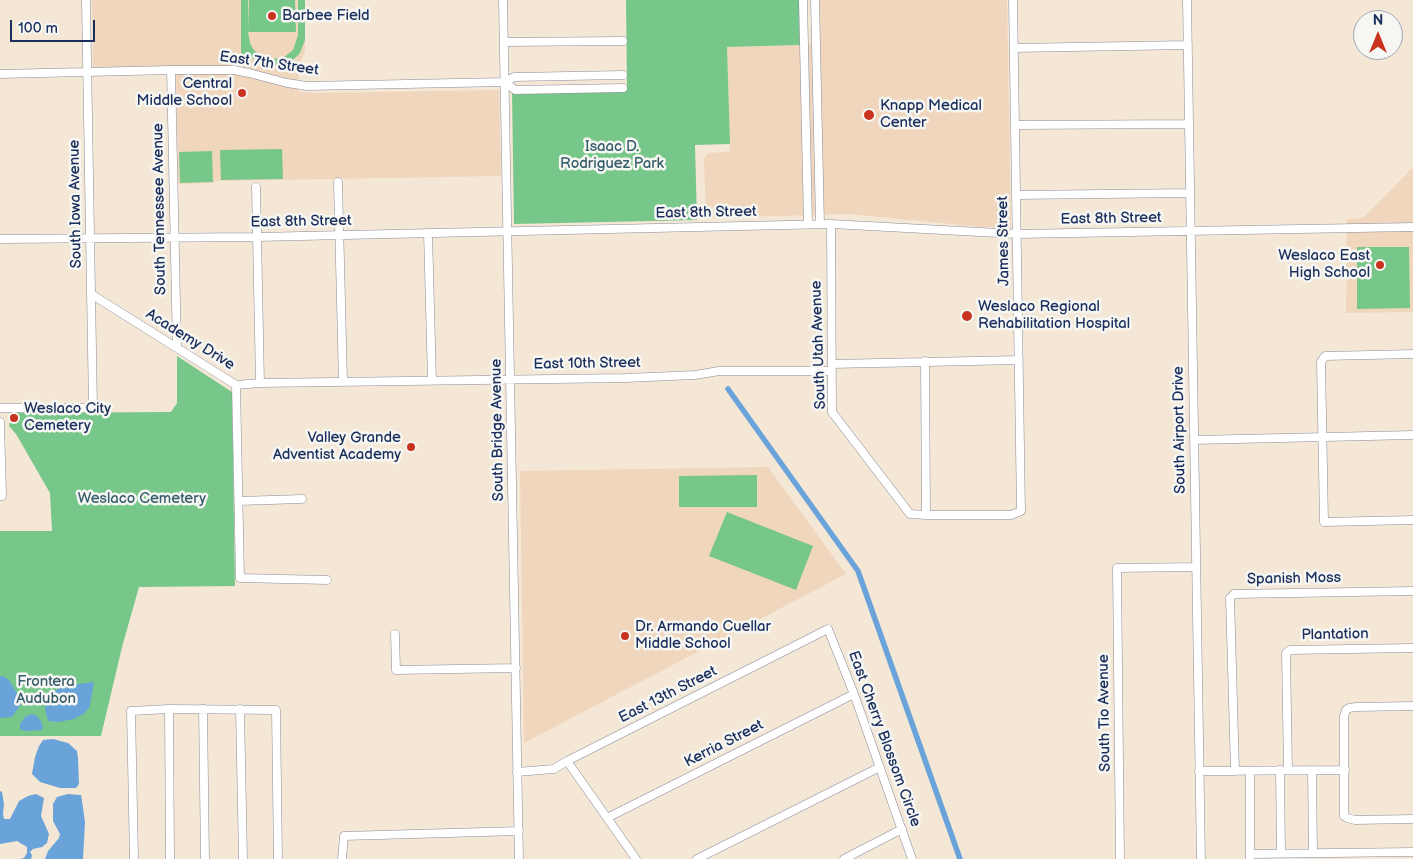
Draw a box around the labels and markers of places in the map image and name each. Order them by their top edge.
place label: Barbee Field [282,7,370,25]
marker: Barbee Field [266,10,278,22]
place label: Central Middle School [136,75,232,110]
marker: Central Middle School [236,87,248,99]
place label: Knapp Medical Center [880,97,982,132]
marker: Knapp Medical Center [862,108,876,122]
place label: Weslaco East High School [1278,247,1370,282]
marker: Weslaco East High School [1374,259,1386,271]
place label: Weslaco Regional Rehabilitation Hospital [978,298,1130,333]
marker: Weslaco Regional Rehabilitation Hospital [960,309,974,323]
place label: Weslaco City Cemetery [24,400,111,435]
marker: Weslaco City Cemetery [8,412,20,424]
place label: Valley Grande Adventist Academy [273,429,401,464]
marker: Valley Grande Adventist Academy [405,441,417,453]
place label: Dr. Armando Cuellar Middle School [635,618,771,653]
marker: Dr. Armando Cuellar Middle School [619,630,631,642]

